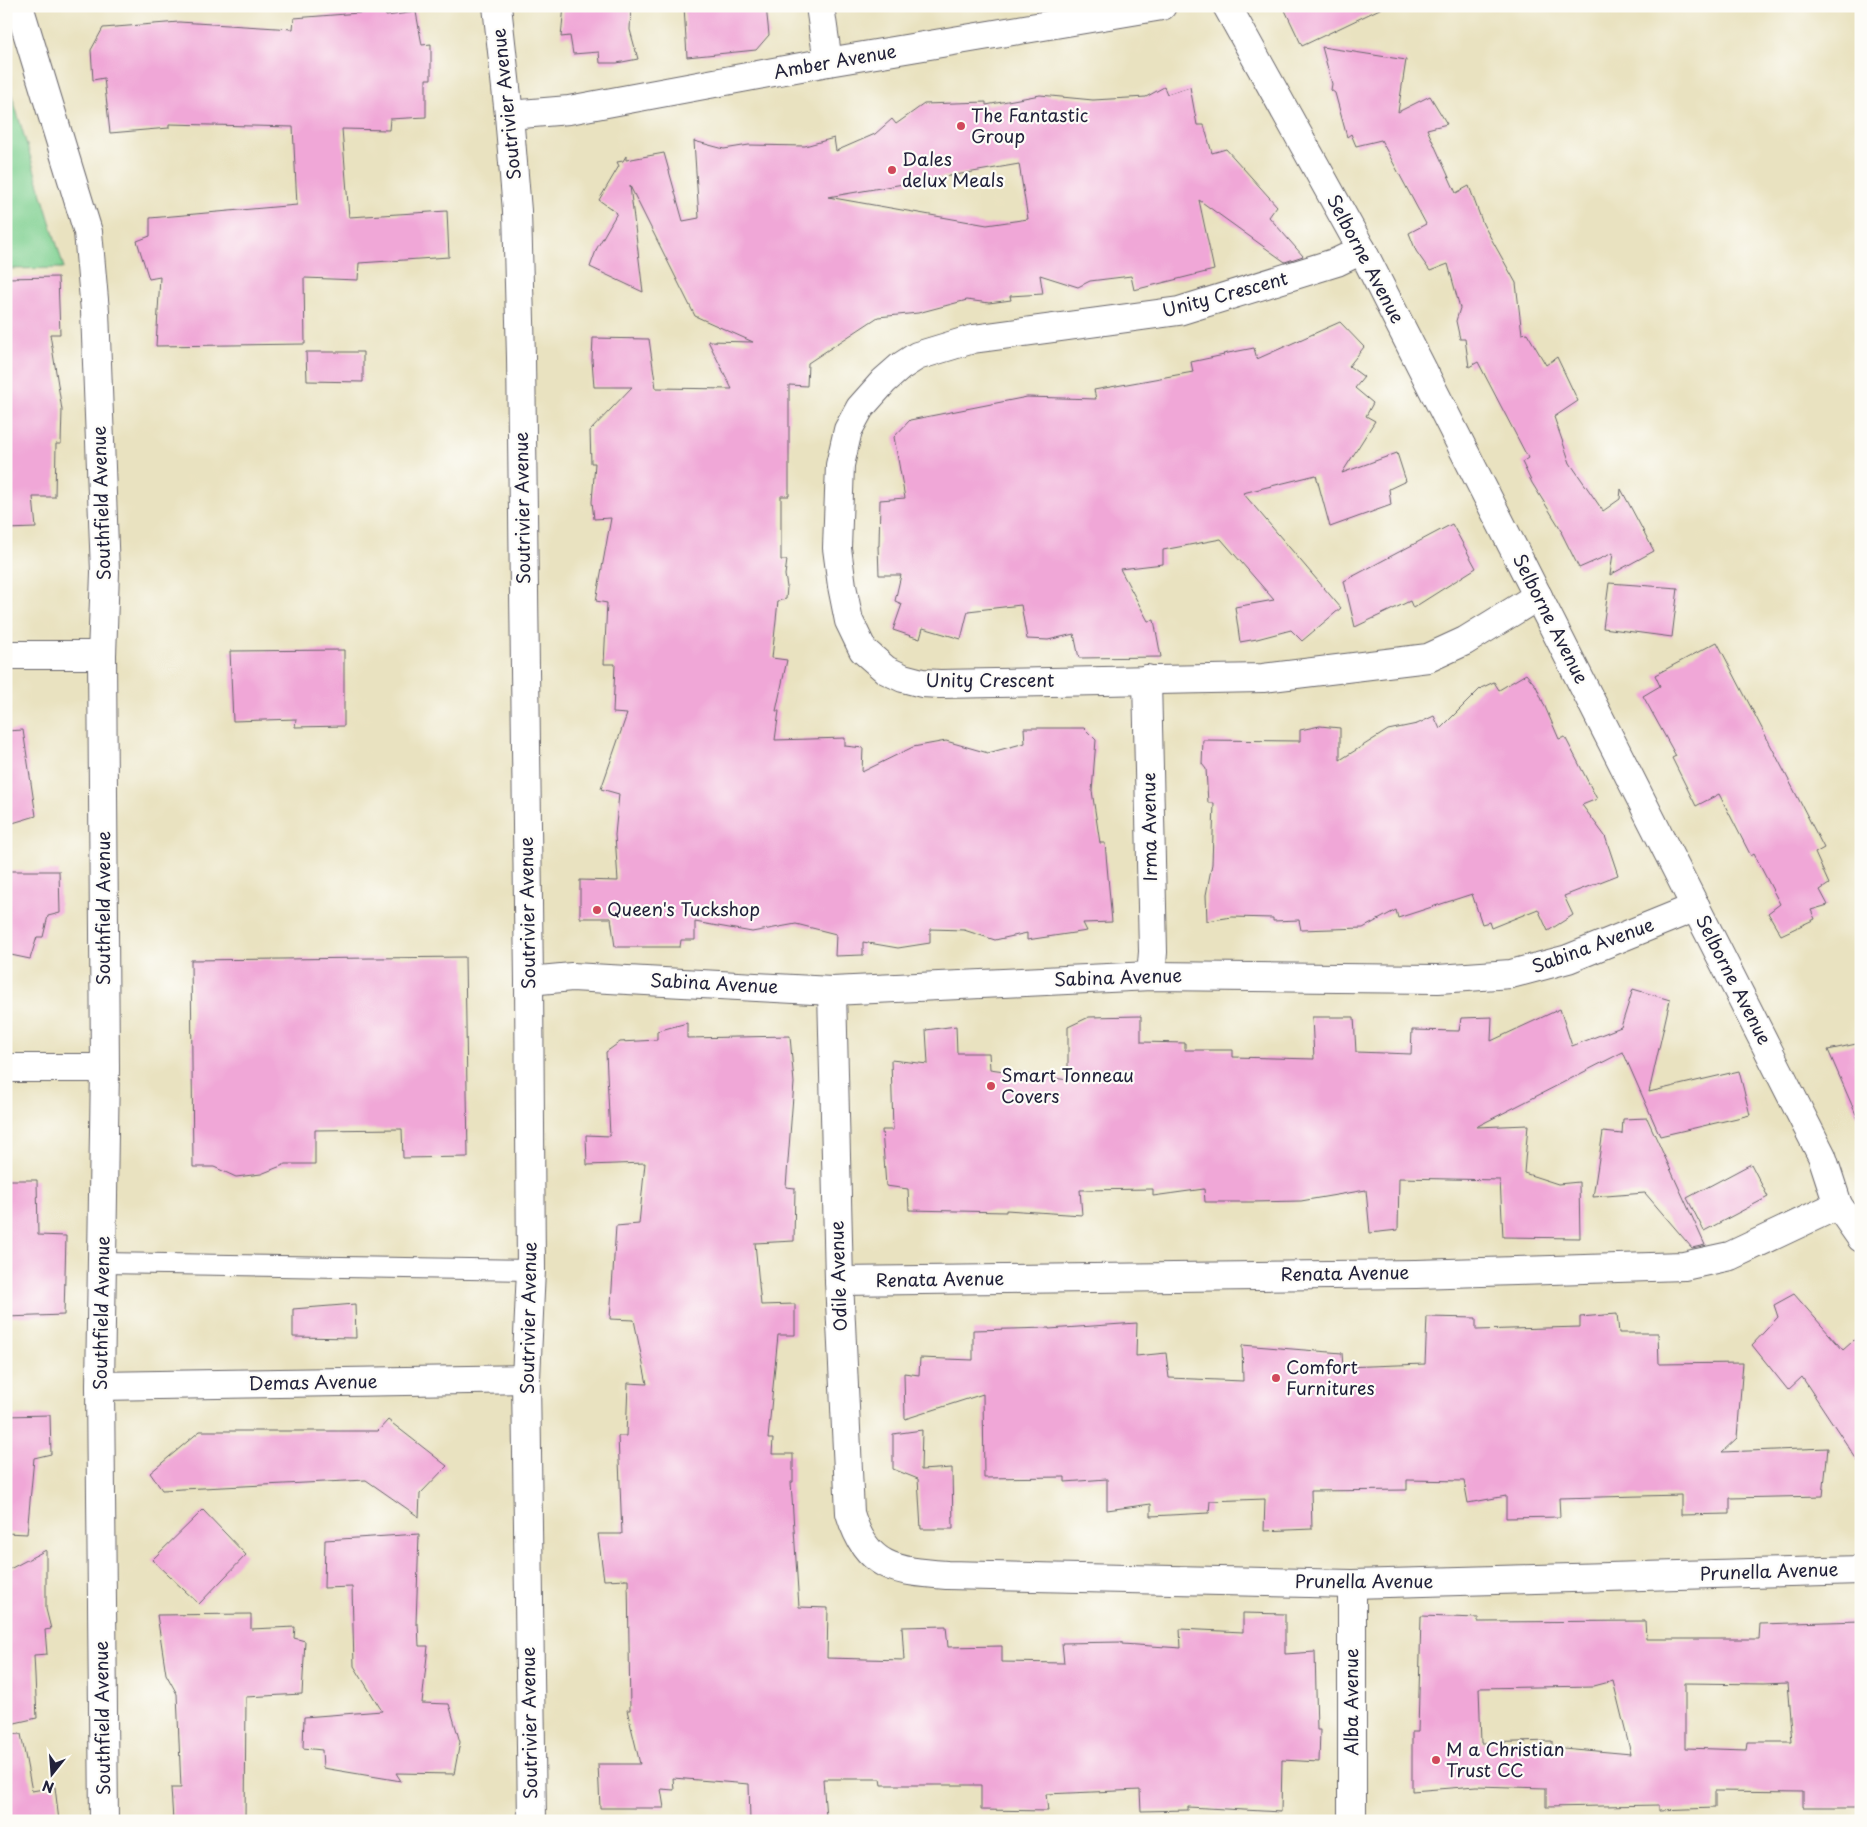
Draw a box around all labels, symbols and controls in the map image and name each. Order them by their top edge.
street label: Soutrivier Avenue [484,27,527,181]
street label: Amber Avenue [771,36,898,85]
place label: The Fantastic Group [971,101,1088,149]
marker: The Fantastic Group [955,120,967,132]
place label: Dales delux Meals [902,145,1004,193]
marker: Dales delux Meals [886,164,898,176]
street label: Selborne Avenue [1321,189,1412,328]
street label: Unity Crescent [1159,264,1290,323]
street label: Southfield Avenue [84,425,117,581]
street label: Soutrivier Avenue [507,431,536,584]
street label: Selborne Avenue [1507,549,1596,688]
street label: Unity Crescent [926,666,1054,693]
street label: Irma Avenue [1134,772,1163,882]
street label: Southfield Avenue [89,831,116,985]
street label: Soutrivier Avenue [512,836,541,989]
place label: Queen's Tuckshop [607,895,760,922]
marker: Queen's Tuckshop [591,904,603,916]
street label: Sabina Avenue [1528,910,1658,979]
street label: Selborne Avenue [1690,910,1779,1049]
street label: Sabina Avenue [1053,961,1183,992]
street label: Sabina Avenue [649,966,779,999]
place label: Smart Tonneau Covers [1001,1061,1134,1109]
marker: Smart Tonneau Covers [985,1080,997,1092]
street label: Odile Avenue [822,1220,853,1332]
street label: Southfield Avenue [86,1235,115,1390]
street label: Soutrivier Avenue [513,1241,542,1394]
street label: Renata Avenue [1280,1258,1410,1287]
street label: Renata Avenue [875,1264,1005,1293]
place label: Comfort Furnitures [1286,1353,1375,1401]
street label: Demas Avenue [248,1367,378,1396]
marker: Comfort Furnitures [1270,1372,1282,1384]
street label: Prunella Avenue [1699,1555,1839,1586]
street label: Prunella Avenue [1295,1567,1433,1594]
street label: Southfield Avenue [87,1640,116,1795]
street label: Soutrivier Avenue [514,1646,543,1799]
street label: Alba Avenue [1337,1648,1364,1756]
place label: M a Christian Trust CC [1446,1735,1565,1783]
north arrow [28,1750,78,1800]
marker: M a Christian Trust CC [1430,1754,1442,1766]
text: N [40,1775,56,1799]

